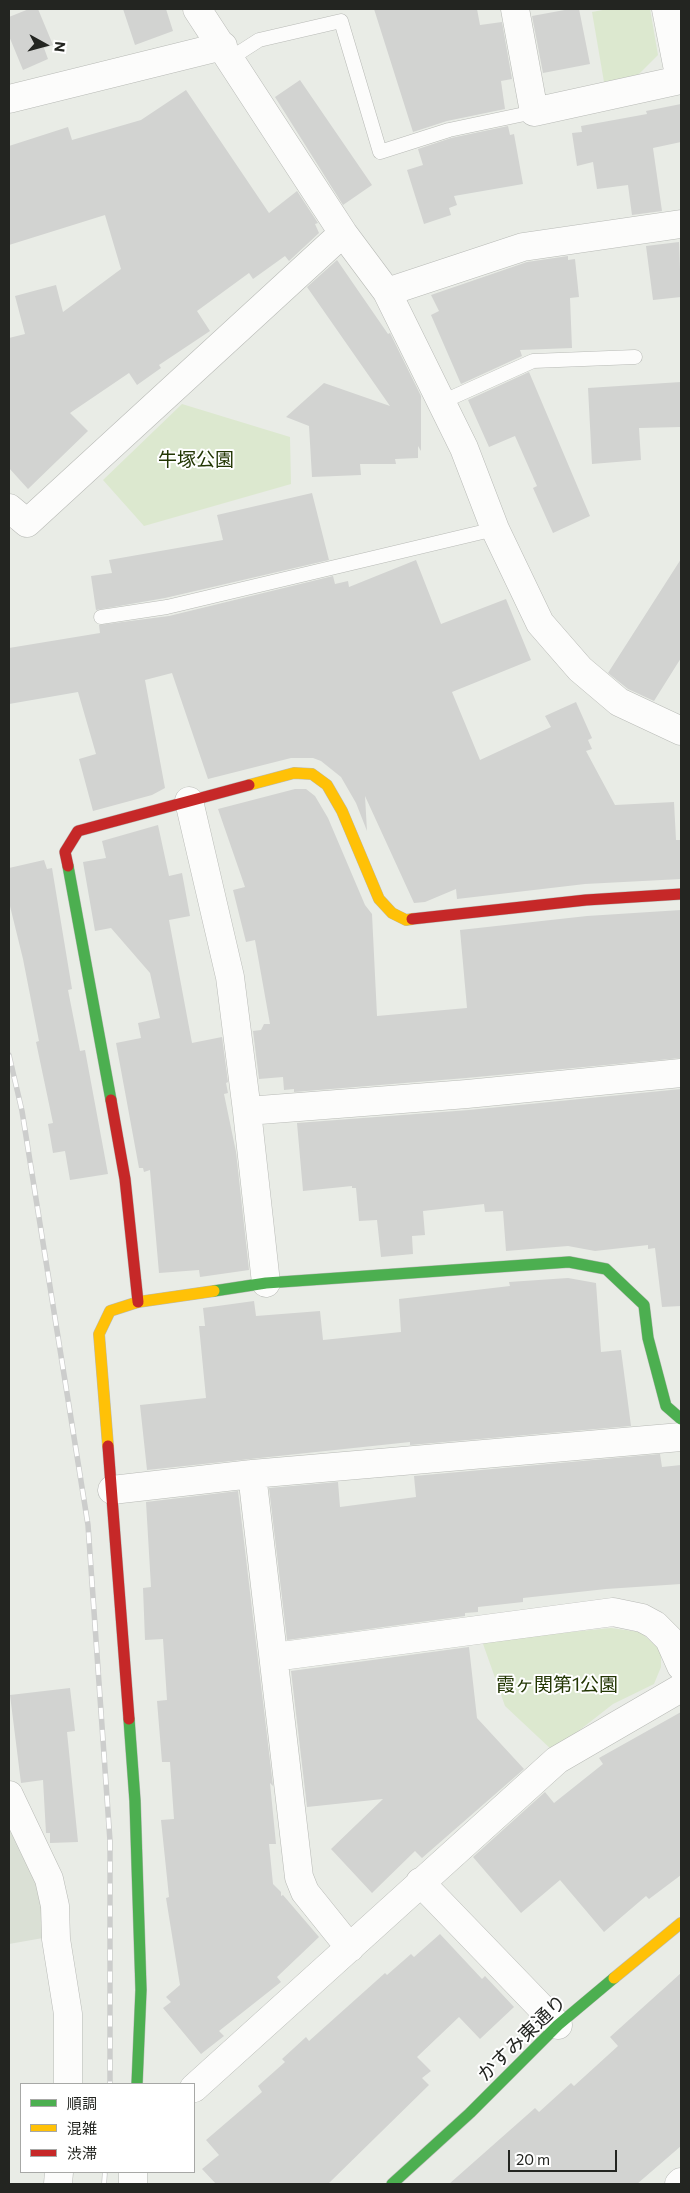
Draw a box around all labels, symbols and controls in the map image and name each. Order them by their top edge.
north arrow [20,20,70,70]
text: N [51,41,69,53]
park label: 牛塚公園 [158,449,234,471]
park label: 霞ヶ関第1公園 [496,1674,618,1696]
street label: かすみ東通り [473,1990,571,2086]
legend [20,2083,195,2173]
text: 順調 [67,2094,97,2112]
text: 混雑 [67,2119,97,2137]
scale bar [510,2140,619,2172]
text: 渋滞 [67,2144,97,2162]
text: 20 m [516,2150,550,2168]

